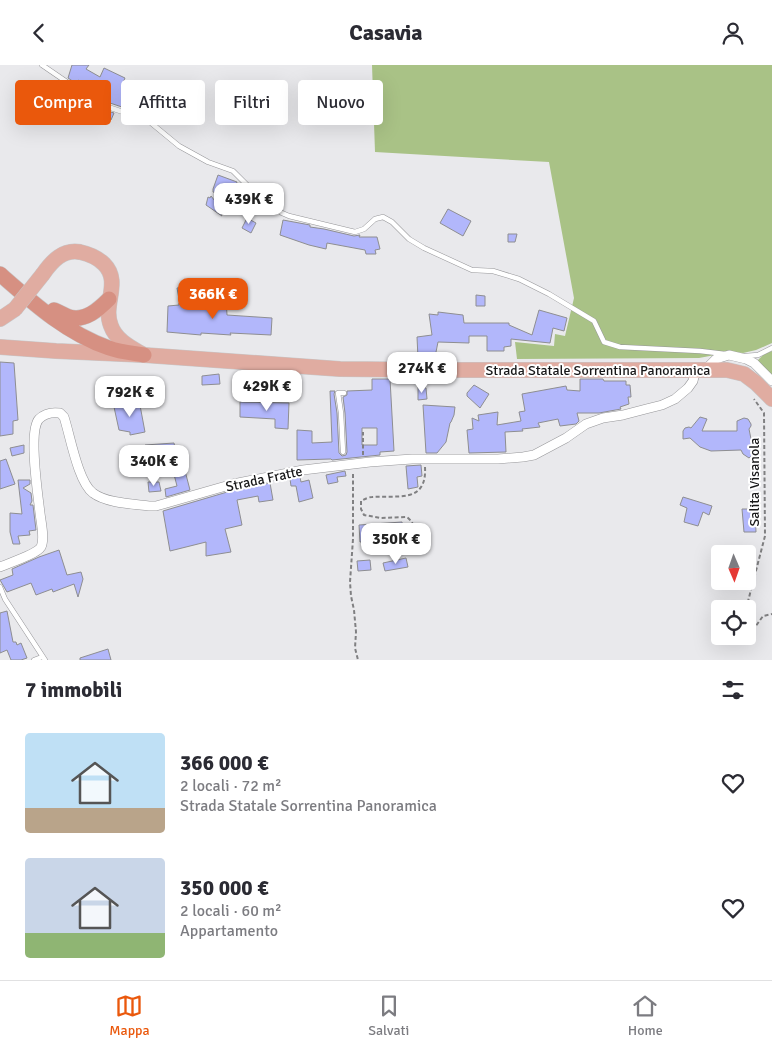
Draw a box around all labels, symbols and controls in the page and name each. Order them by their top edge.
icon: back [25,19,53,47]
text: Casavia [349,19,423,46]
icon: person [719,19,747,47]
chip: Compra [15,80,111,125]
chip: Affitta [121,80,205,125]
chip: Filtri [215,80,288,125]
chip: Nuovo [298,80,383,125]
pin: 439K € [208,183,290,225]
text: 439K € [225,189,273,209]
pin: 366K € [172,277,254,320]
text: 366K € [189,284,237,304]
pin: 274K € [381,351,463,394]
text: 274K € [398,358,446,378]
street label: Strada Statale Sorrentina Panoramica [486,362,710,379]
pin: 429K € [226,369,308,412]
pin: 792K € [89,375,171,418]
text: 429K € [243,376,291,396]
text: 792K € [106,382,154,402]
street label: Salita Visanola [746,438,763,526]
pin: 340K € [113,445,195,487]
text: 340K € [130,451,178,471]
street label: Strada Fratte [224,463,304,495]
pin: 350K € [355,523,437,565]
text: 350K € [372,529,420,549]
north arrow [711,545,756,590]
map controls [711,545,756,645]
button: locate [711,600,756,645]
icon: filters [719,676,747,704]
text: 7 immobili [25,677,122,703]
text: 366 000 € [180,750,269,776]
icon: home [65,753,125,813]
icon: heart [719,769,747,797]
text: 2 locali · 72 m² [180,776,282,796]
text: Strada Statale Sorrentina Panoramica [180,796,437,816]
text: 350 000 € [180,875,269,901]
icon: home [65,878,125,938]
icon: heart [719,894,747,922]
text: 2 locali · 60 m² [180,901,282,921]
text: Appartamento [180,921,278,941]
tab: Mappa [109,992,150,1039]
tab: Salvati [368,992,409,1039]
tab: Home [628,992,663,1039]

